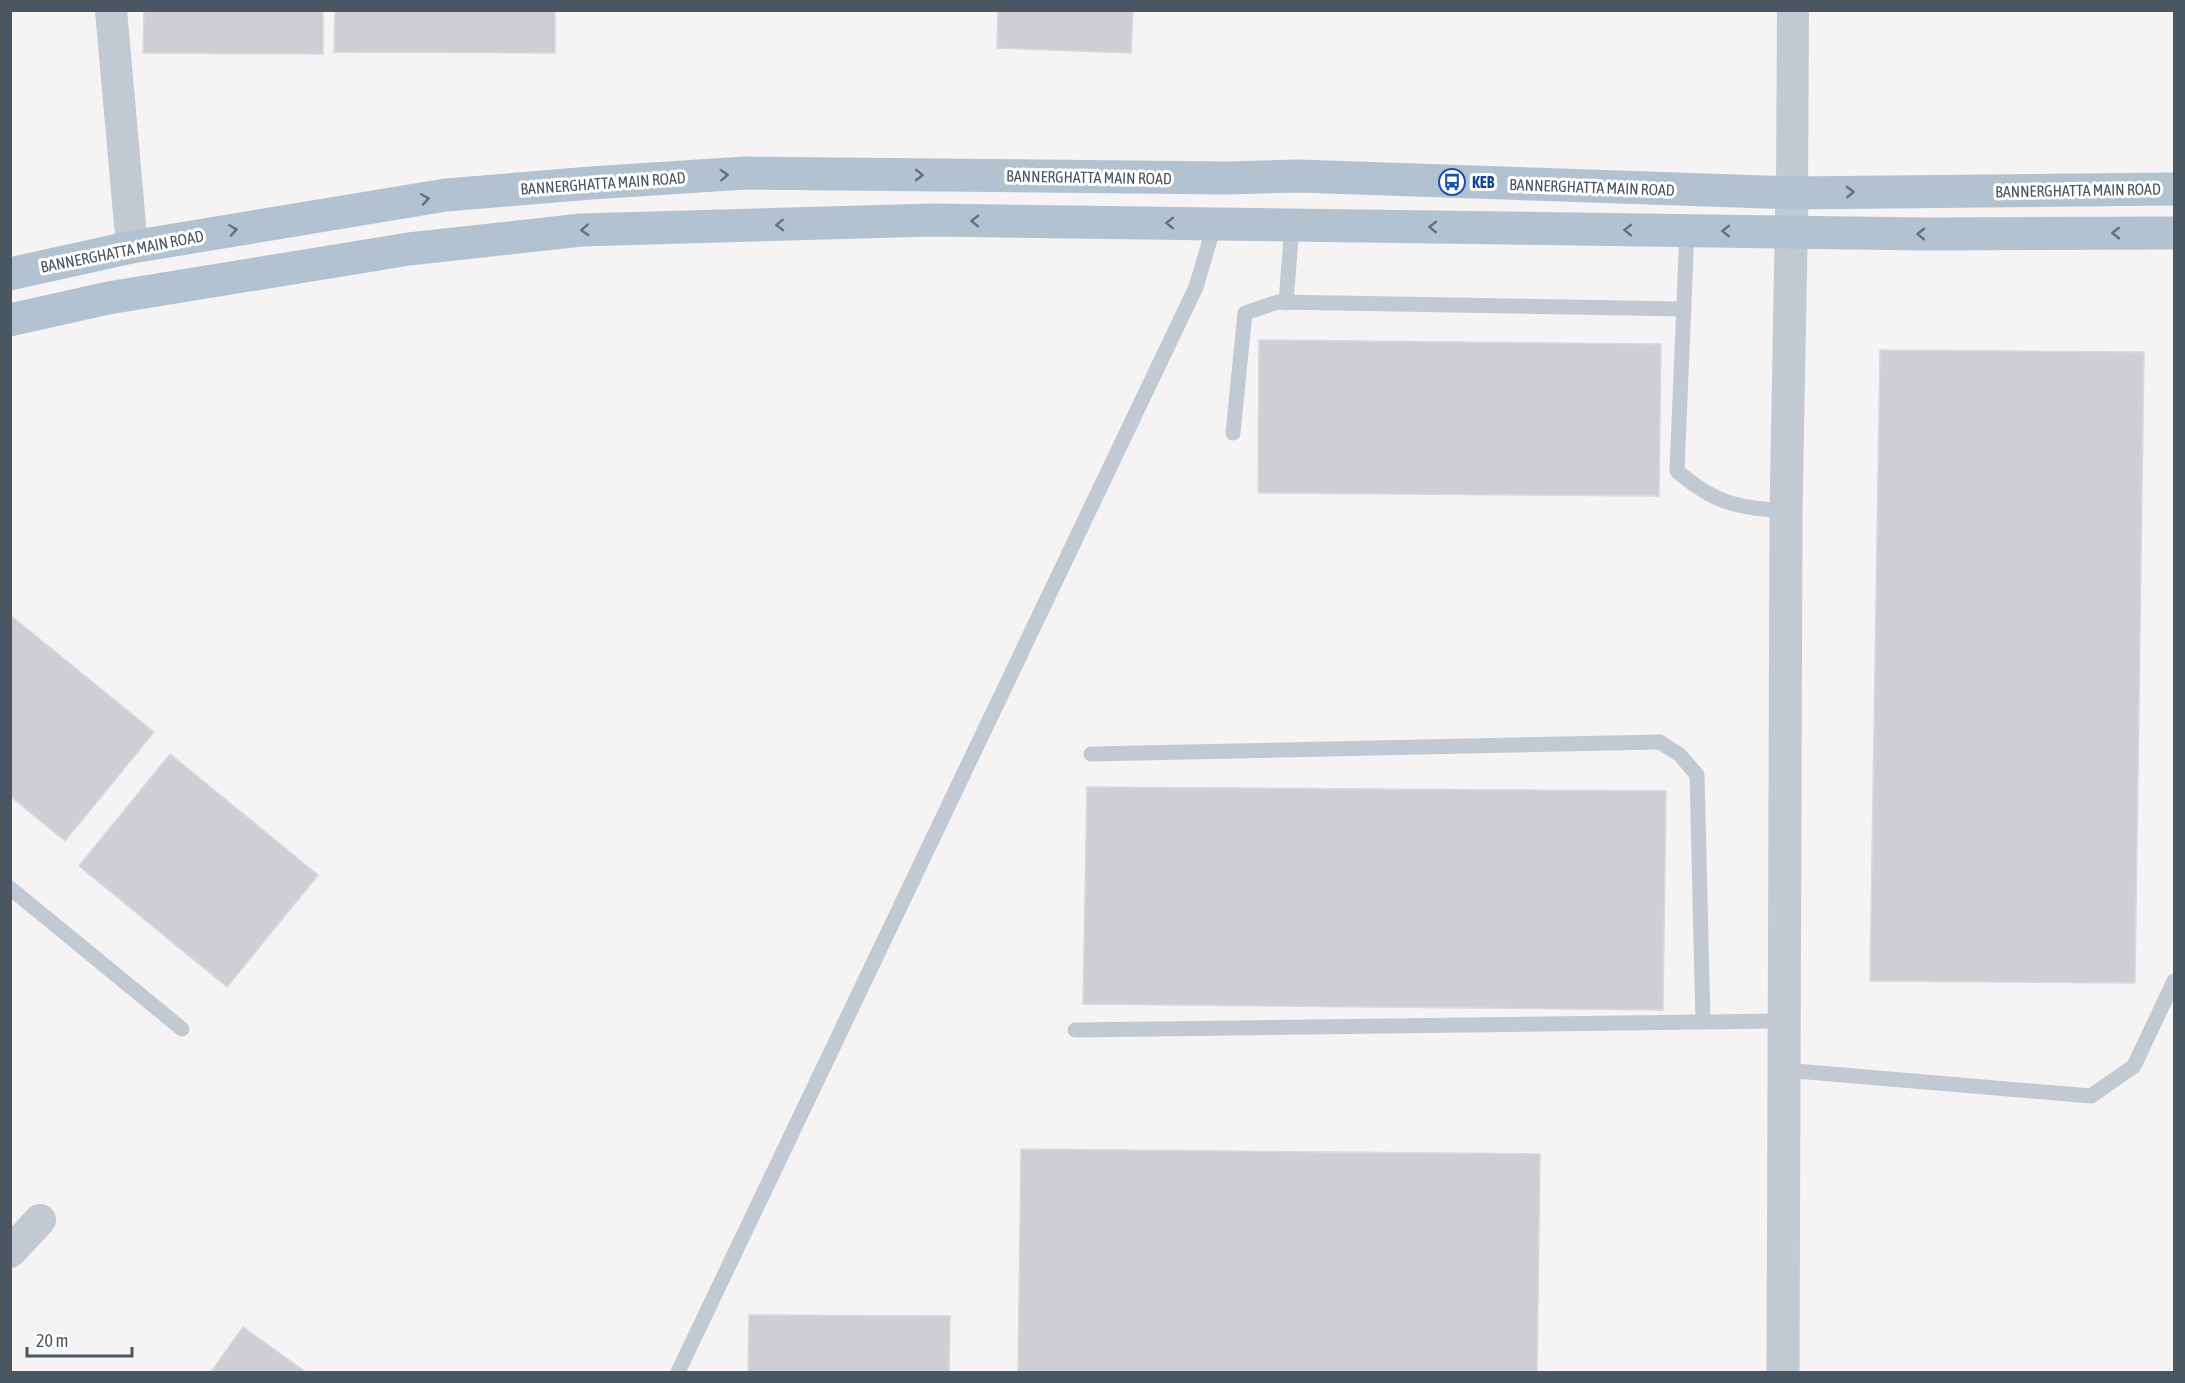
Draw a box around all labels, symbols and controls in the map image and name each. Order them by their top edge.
street label: BANNERGHATTA MAIN ROAD [1006,167,1172,187]
bus stop icon: KEB [1437,167,1467,197]
street label: BANNERGHATTA MAIN ROAD [520,168,686,198]
one-way arrow [720,168,729,181]
one-way arrow [914,169,923,181]
place label: KEB [1472,173,1495,191]
street label: BANNERGHATTA MAIN ROAD [1509,175,1675,199]
street label: BANNERGHATTA MAIN ROAD [1995,180,2161,200]
one-way arrow [1846,186,1855,198]
one-way arrow [420,193,430,205]
one-way arrow [971,215,980,227]
one-way arrow [1166,217,1175,229]
one-way arrow [776,218,785,231]
one-way arrow [1429,221,1438,233]
one-way arrow [227,224,237,237]
one-way arrow [581,224,590,237]
one-way arrow [1624,224,1633,236]
one-way arrow [1722,225,1731,237]
street label: BANNERGHATTA MAIN ROAD [39,226,205,276]
one-way arrow [2112,227,2121,239]
one-way arrow [1917,228,1926,240]
scale bar [27,1320,132,1358]
text: 20 m [36,1330,68,1351]

